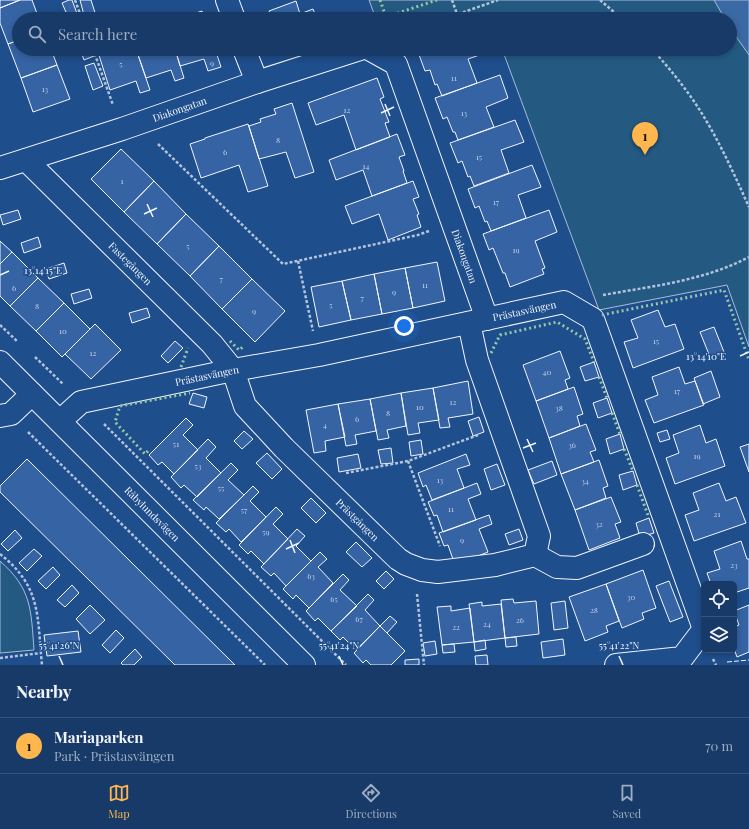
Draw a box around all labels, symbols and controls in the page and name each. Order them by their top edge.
search box [12,12,737,56]
icon: search [26,23,48,45]
text: Search here [58,24,137,44]
house number: 9 [210,57,214,68]
house number: 5 [119,58,123,69]
house number: 11 [451,72,457,83]
house number: 13 [42,83,49,94]
street label: Diakongatan [151,93,208,125]
house number: 12 [344,104,351,115]
house number: 13 [461,107,468,118]
pin: 1 [632,122,658,155]
house number: 8 [276,134,280,145]
house number: 6 [223,146,227,157]
house number: 15 [476,151,482,162]
house number: 14 [363,160,369,171]
house number: 1 [121,175,124,186]
house number: 17 [493,196,500,207]
street label: Diakongatan [449,227,481,285]
street label: Fastegången [106,239,155,288]
house number: 5 [186,240,190,251]
house number: 19 [512,244,520,255]
text: 13°14'15"E [24,263,62,277]
house number: 7 [219,273,223,284]
house number: 11 [422,279,428,290]
house number: 6 [12,282,16,293]
house number: 9 [392,286,396,297]
house number: 7 [360,292,364,303]
street label: Prästasvängen [491,297,557,324]
house number: 5 [329,299,333,310]
house number: 8 [35,300,39,311]
house number: 9 [252,305,256,316]
your location [394,316,414,336]
house number: 10 [59,325,67,336]
house number: 15 [653,335,659,346]
house number: 12 [90,347,97,358]
text: 13°14'10"E [686,349,726,363]
street label: Prästasvängen [174,362,240,389]
house number: 40 [543,366,552,377]
house number: 17 [674,385,681,396]
house number: 12 [450,396,457,407]
house number: 10 [416,401,424,412]
house number: 38 [555,402,563,413]
house number: 8 [386,407,390,418]
house number: 6 [355,413,359,424]
house number: 4 [323,419,327,430]
house number: 51 [173,438,179,449]
house number: 36 [568,439,576,450]
house number: 19 [693,450,701,461]
house number: 53 [195,460,202,471]
house number: 13 [437,474,444,485]
house number: 34 [581,475,589,486]
house number: 55 [218,482,224,493]
street label: Råbylundsvägen [122,483,183,544]
street label: Prästgången [333,495,382,544]
house number: 11 [448,503,454,514]
house number: 57 [241,504,248,515]
house number: 21 [714,508,720,519]
house number: 32 [595,518,603,529]
house number: 59 [262,526,270,537]
house number: 9 [460,534,464,545]
house number: 23 [730,559,738,570]
house number: 63 [307,570,315,581]
map controls [701,581,737,653]
button: locate [701,581,737,617]
house number: 30 [627,591,635,602]
house number: 65 [330,593,338,604]
house number: 28 [590,604,598,615]
house number: 67 [355,613,363,624]
house number: 26 [516,614,524,625]
button: layers [701,617,737,653]
house number: 24 [483,618,491,629]
house number: 22 [452,621,460,632]
text: 55°41'26"N [39,638,79,652]
text: 55°41'24"N [319,638,359,652]
text: 55°41'22"N [599,638,639,652]
text: Nearby [16,680,71,702]
text: Mariaparken [54,727,144,747]
text: 1 [27,737,31,754]
text: 70 m [705,737,733,754]
text: Park · Prästasvängen [54,747,174,764]
tab: Map [108,782,130,821]
tab: Directions [345,782,397,821]
tab: Saved [613,782,641,821]

